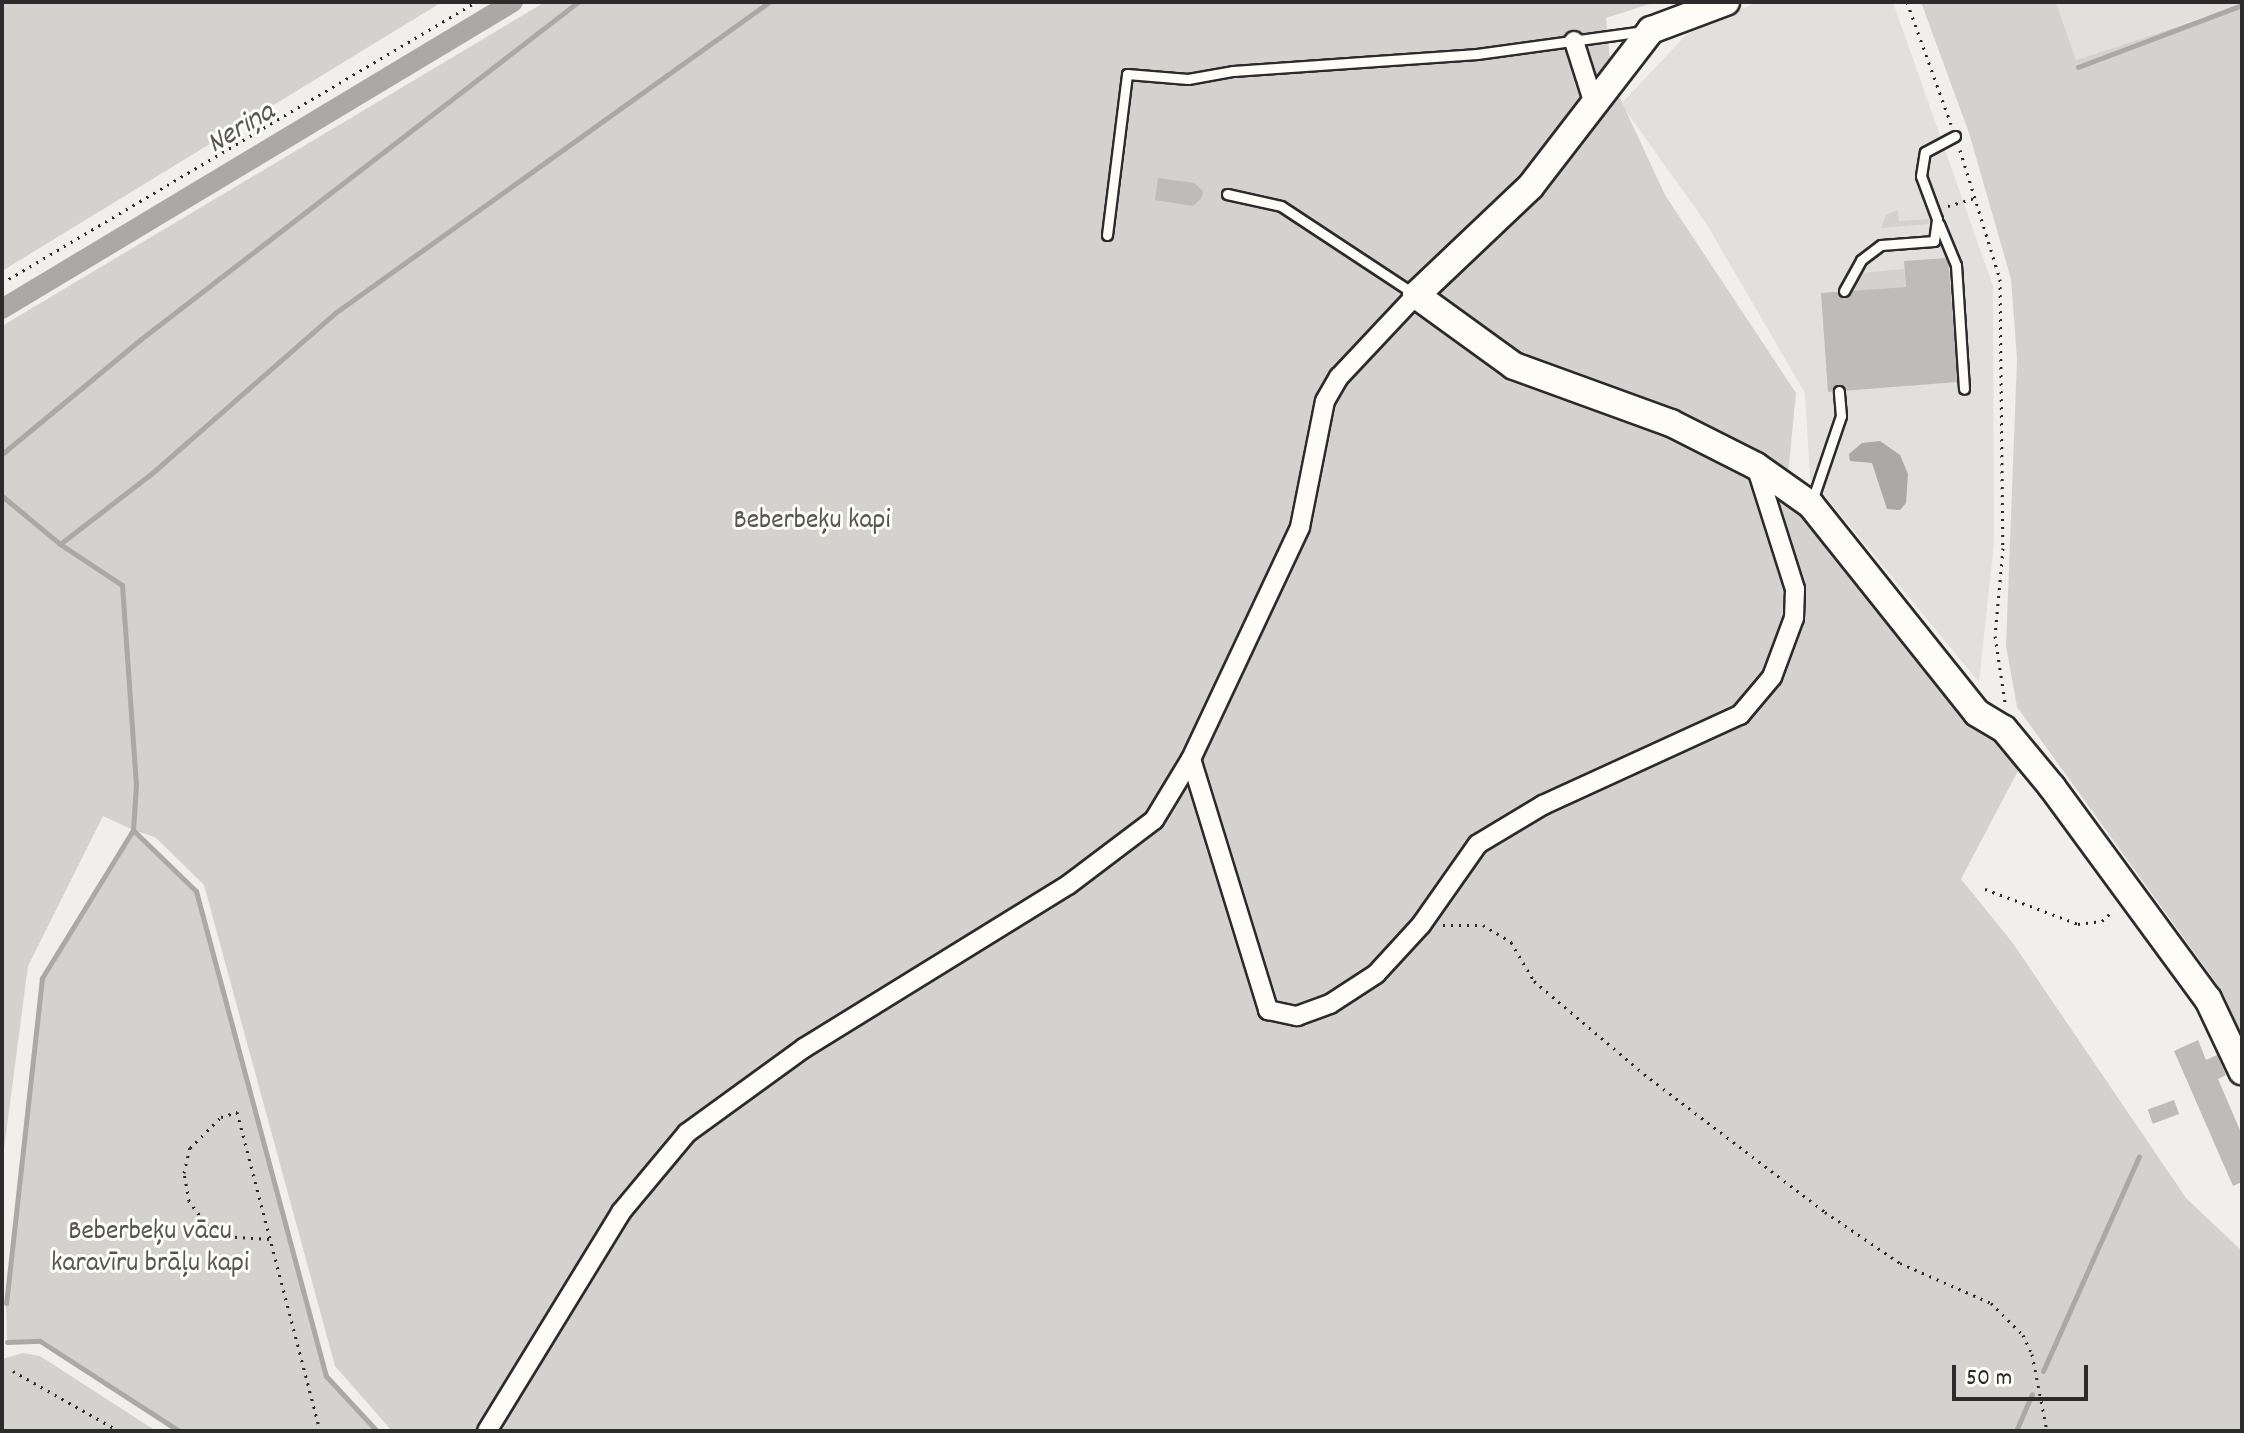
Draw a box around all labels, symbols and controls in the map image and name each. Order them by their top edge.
water label: Neriņa [202,96,282,164]
park label: Beberbeķu kapi [733,505,891,539]
park label: Beberbeķu vācu karavīru brāļu kapi [51,1216,249,1282]
scale bar [1956,1349,2092,1399]
text: 50 m [1966,1362,2012,1396]

